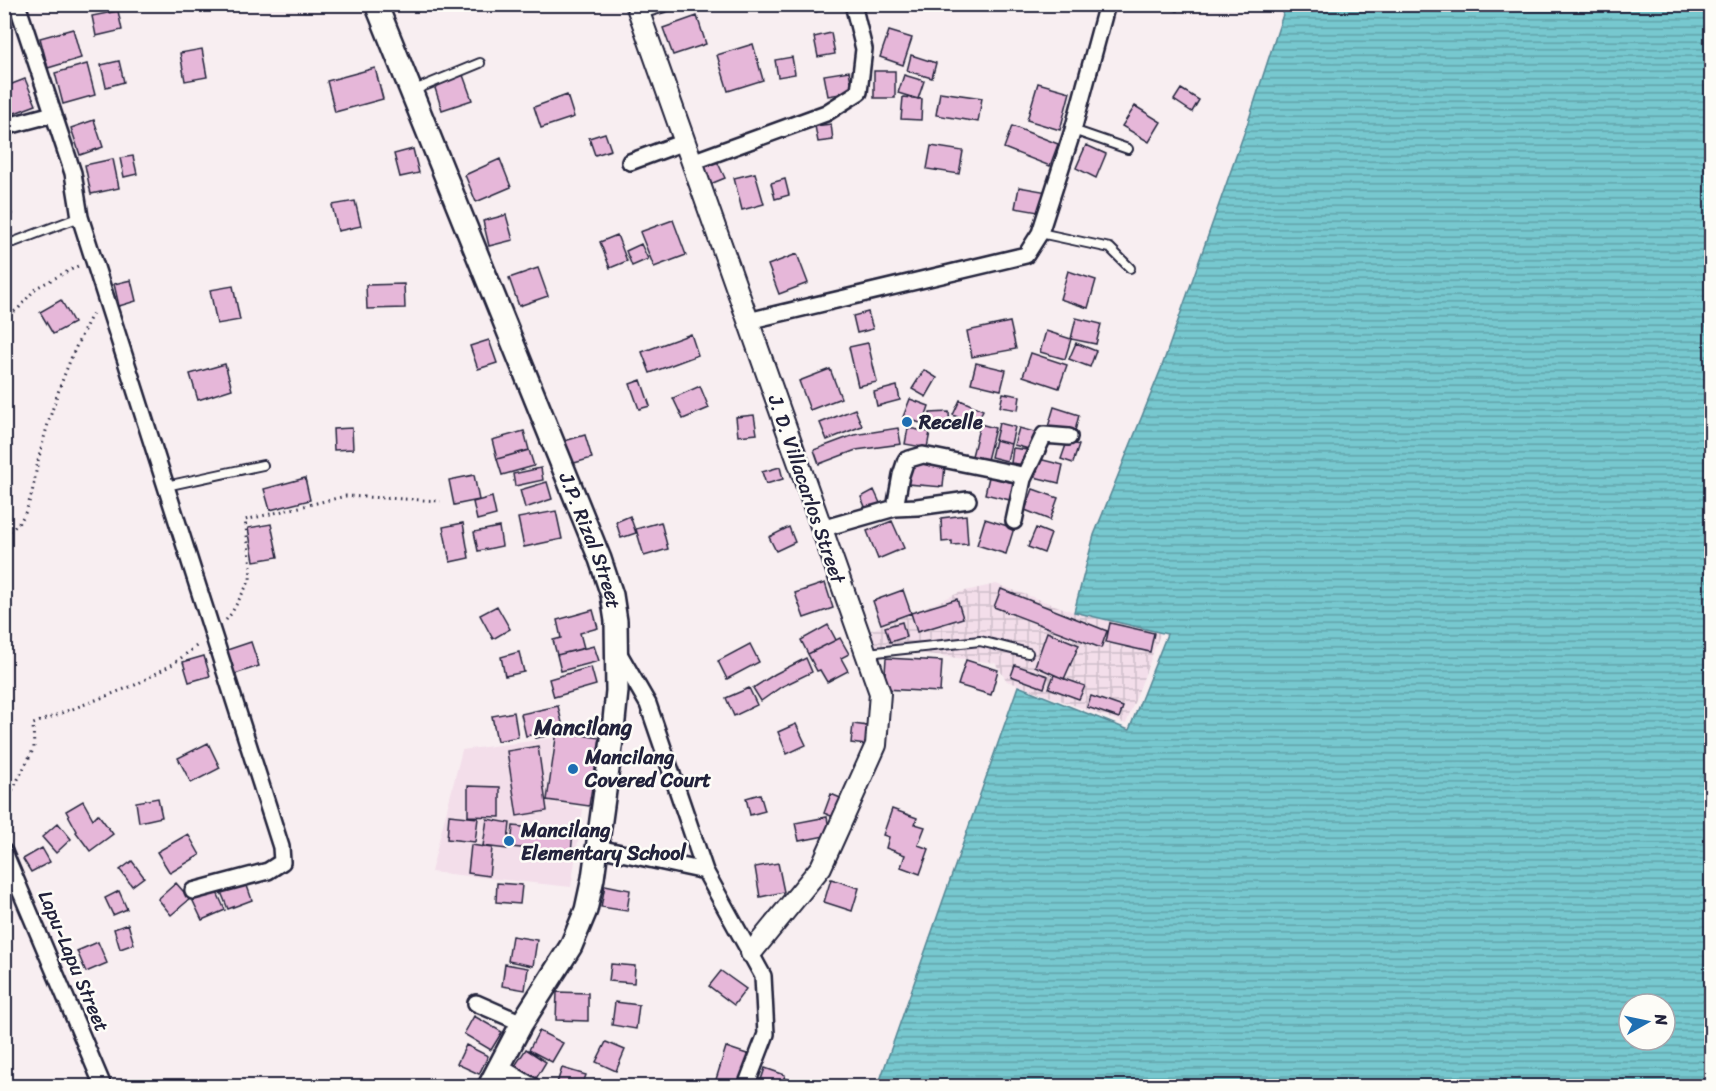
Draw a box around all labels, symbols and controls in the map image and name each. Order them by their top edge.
street label: J. D. Villacarlos Street [757,389,856,589]
place label: Recelle [918,405,983,440]
marker: Recelle [900,415,914,429]
street label: J.P. Rizal Street [548,466,631,611]
district label: Mancilang [533,708,632,747]
place label: Mancilang Covered Court [584,740,711,798]
marker: Mancilang Covered Court [566,762,580,776]
place label: Mancilang Elementary School [520,813,687,871]
marker: Mancilang Elementary School [502,834,516,848]
street label: Lapu-Lapu Street [28,885,119,1038]
north arrow [1617,992,1677,1052]
text: N [1646,1011,1677,1028]

